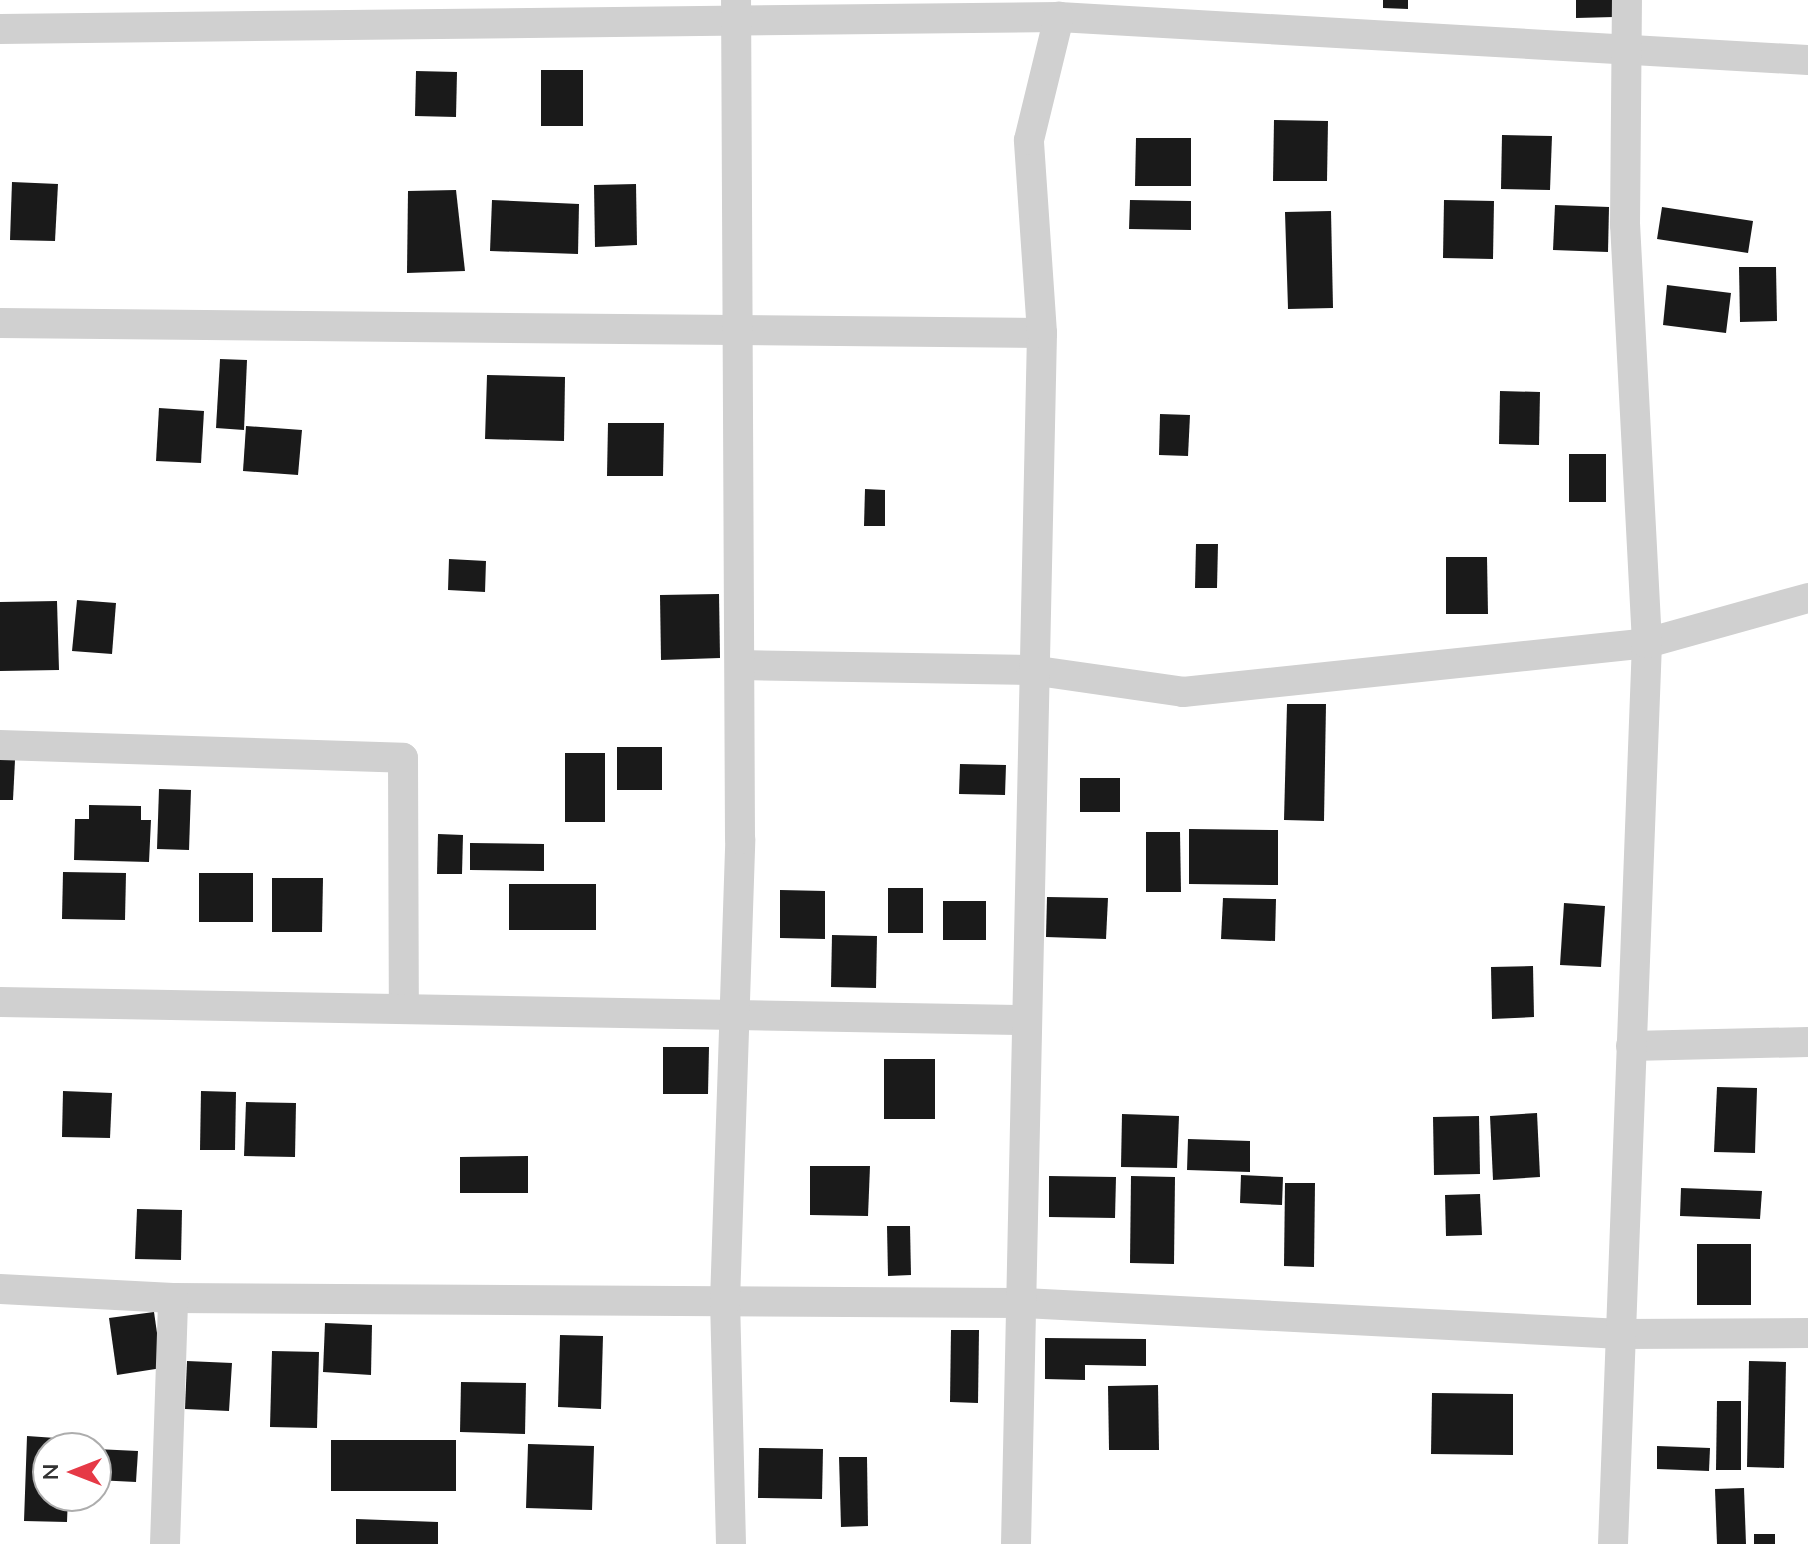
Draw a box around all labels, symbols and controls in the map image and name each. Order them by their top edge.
north arrow [32,1432,112,1512]
text: N [36,1464,64,1480]

